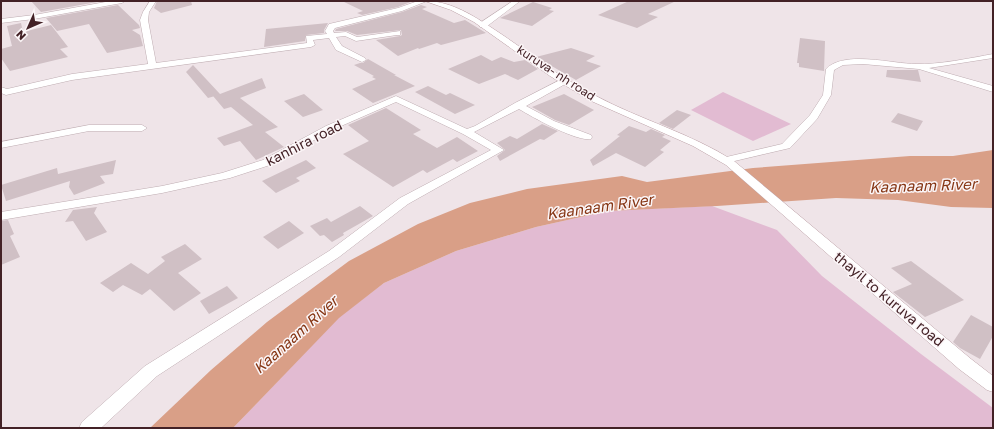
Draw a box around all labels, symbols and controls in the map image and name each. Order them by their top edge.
north arrow [8,8,48,48]
text: N [13,28,28,43]
street label: kuruva- nh road [514,42,598,103]
street label: kanhira road [263,116,345,169]
water label: Kaanaam River [869,174,979,196]
water label: Kaanaam River [546,189,656,222]
street label: thayil to kuruva road [831,248,948,350]
water label: Kaanaam River [249,290,343,377]

